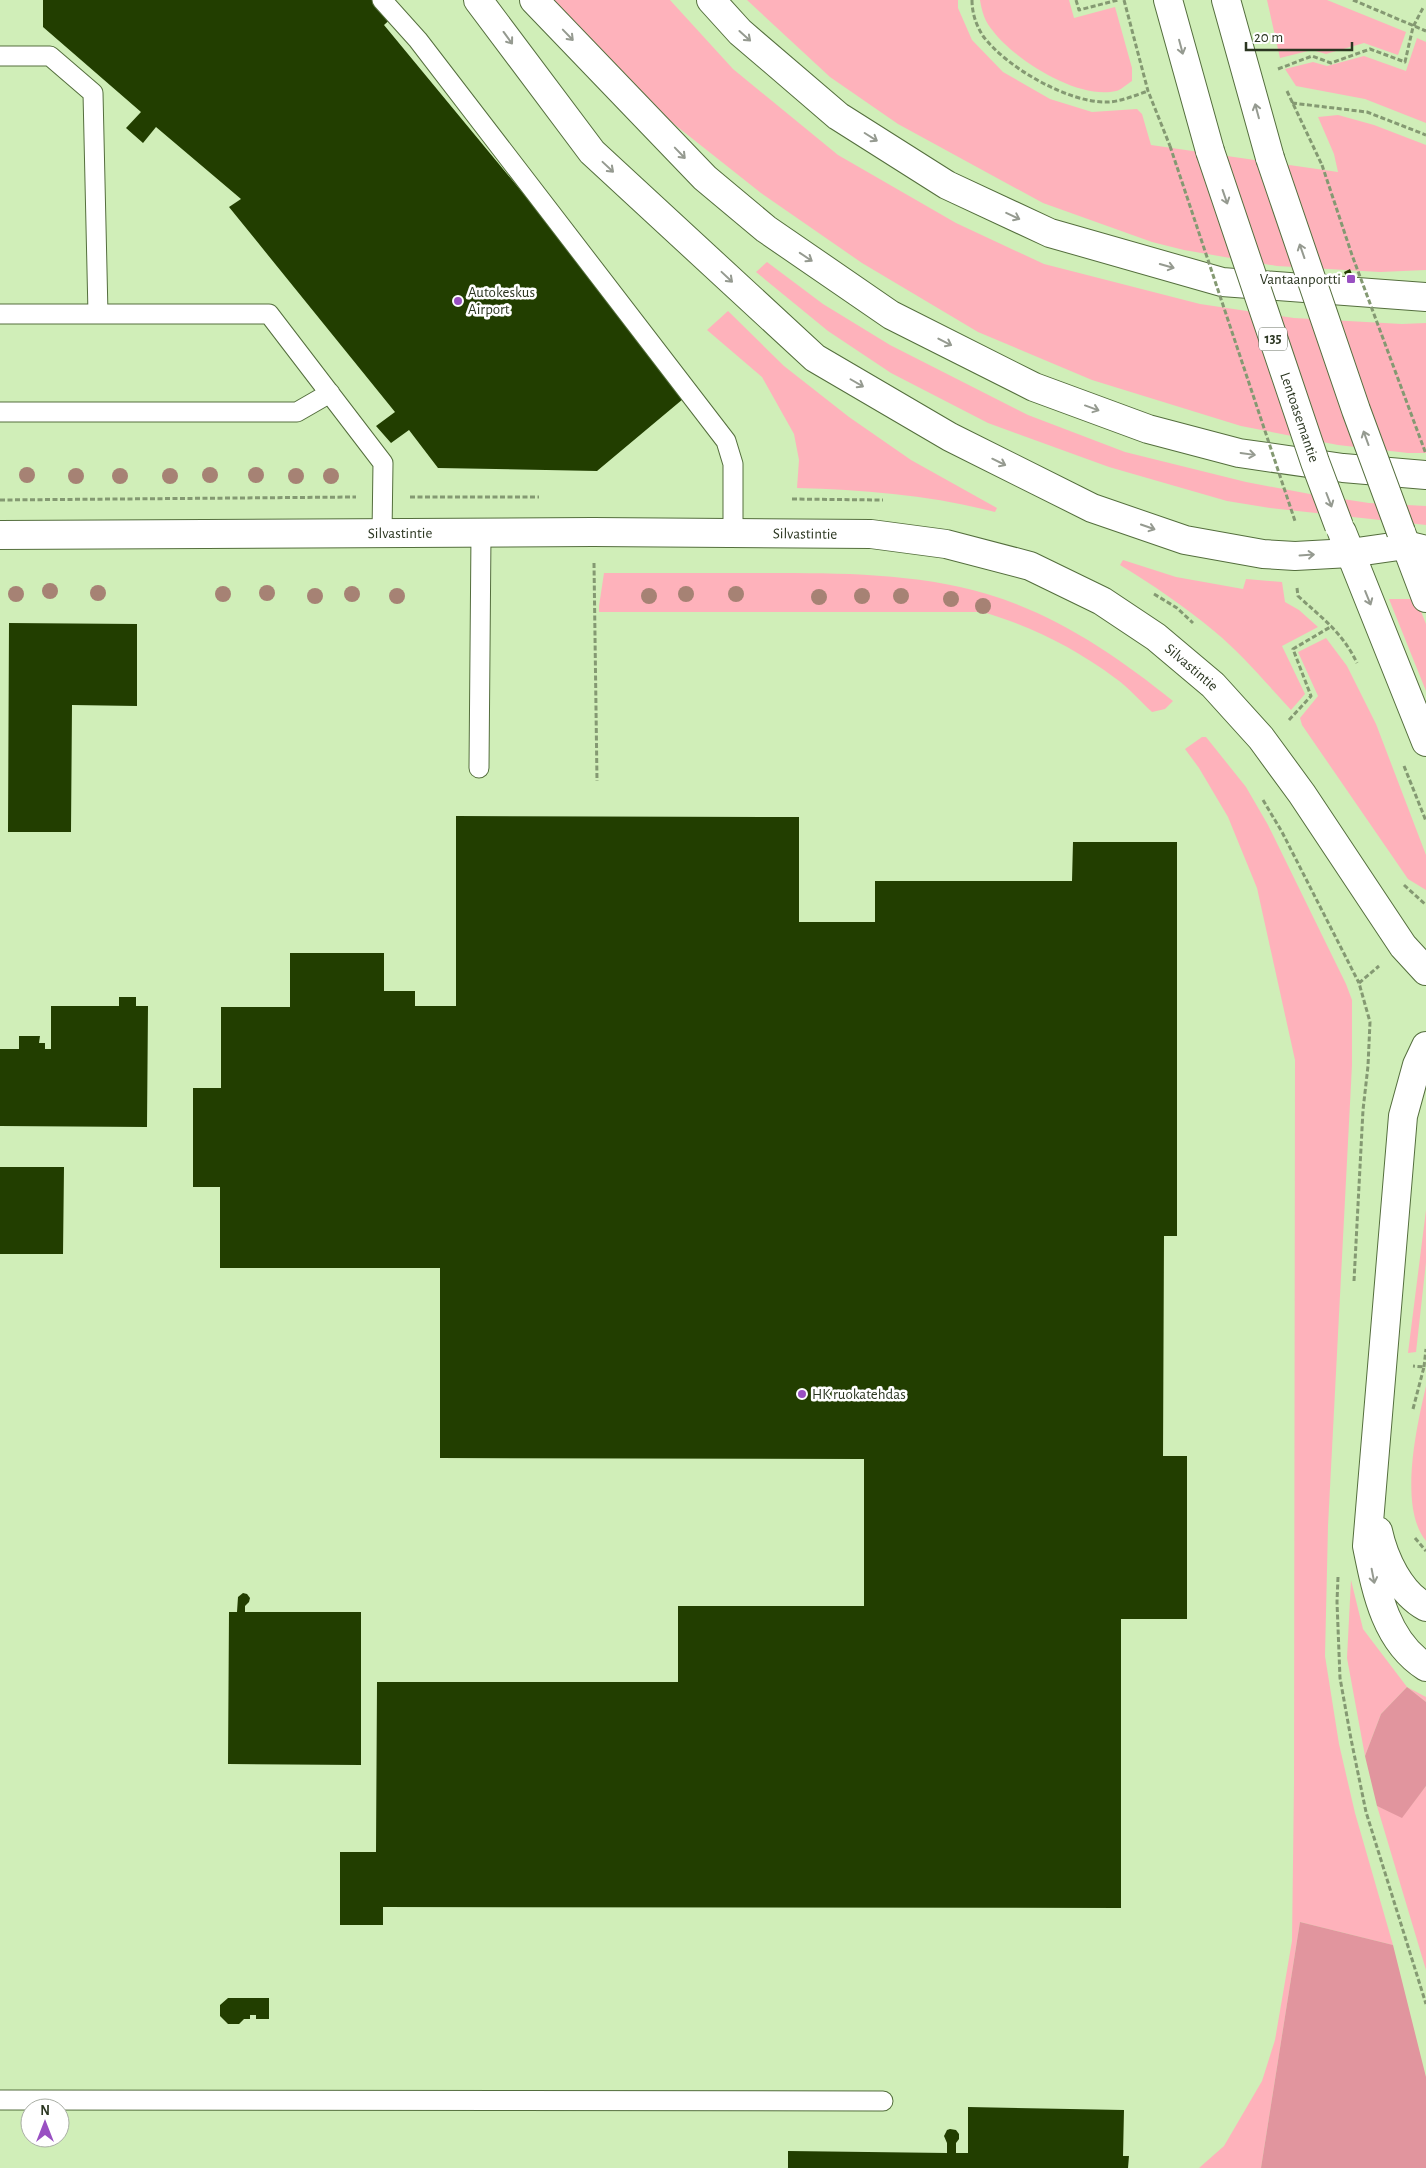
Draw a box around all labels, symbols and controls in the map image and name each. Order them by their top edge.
scale bar [1246,20,1352,52]
one-way arrow [562,29,574,42]
one-way arrow [738,30,751,41]
text: 20 m [1254,30,1283,45]
one-way arrow [503,31,514,45]
one-way arrow [1177,39,1186,55]
one-way arrow [1251,104,1261,120]
one-way arrow [864,132,878,142]
one-way arrow [674,146,686,159]
one-way arrow [601,161,614,173]
one-way arrow [1221,189,1230,204]
one-way arrow [1005,211,1020,221]
one-way arrow [1297,243,1306,259]
one-way arrow [799,252,813,262]
one-way arrow [1159,262,1175,272]
one-way arrow [720,271,733,283]
place label: Vantaanportti [1260,272,1341,287]
marker: Vantaanportti [1345,273,1357,285]
place label: Autokeskus Airport [468,285,535,317]
marker: Autokeskus Airport [452,295,464,307]
road number: 135 [1259,328,1287,350]
one-way arrow [937,337,952,347]
street label: Lentoasemantie [1278,370,1322,464]
one-way arrow [849,379,864,389]
one-way arrow [1084,404,1100,413]
one-way arrow [1361,430,1370,446]
one-way arrow [1240,449,1256,459]
one-way arrow [991,458,1006,467]
one-way arrow [1325,491,1334,507]
one-way arrow [1139,523,1155,532]
street label: Silvastintie [368,525,432,541]
street label: Silvastintie [773,526,837,541]
one-way arrow [1298,551,1314,560]
one-way arrow [1364,590,1373,605]
street label: Silvastintie [1162,640,1222,693]
place label: HK ruokatehdas [812,1387,906,1402]
marker: HK ruokatehdas [796,1388,808,1400]
one-way arrow [1369,1567,1379,1583]
north arrow [20,2098,70,2148]
text: N [40,2104,50,2118]

